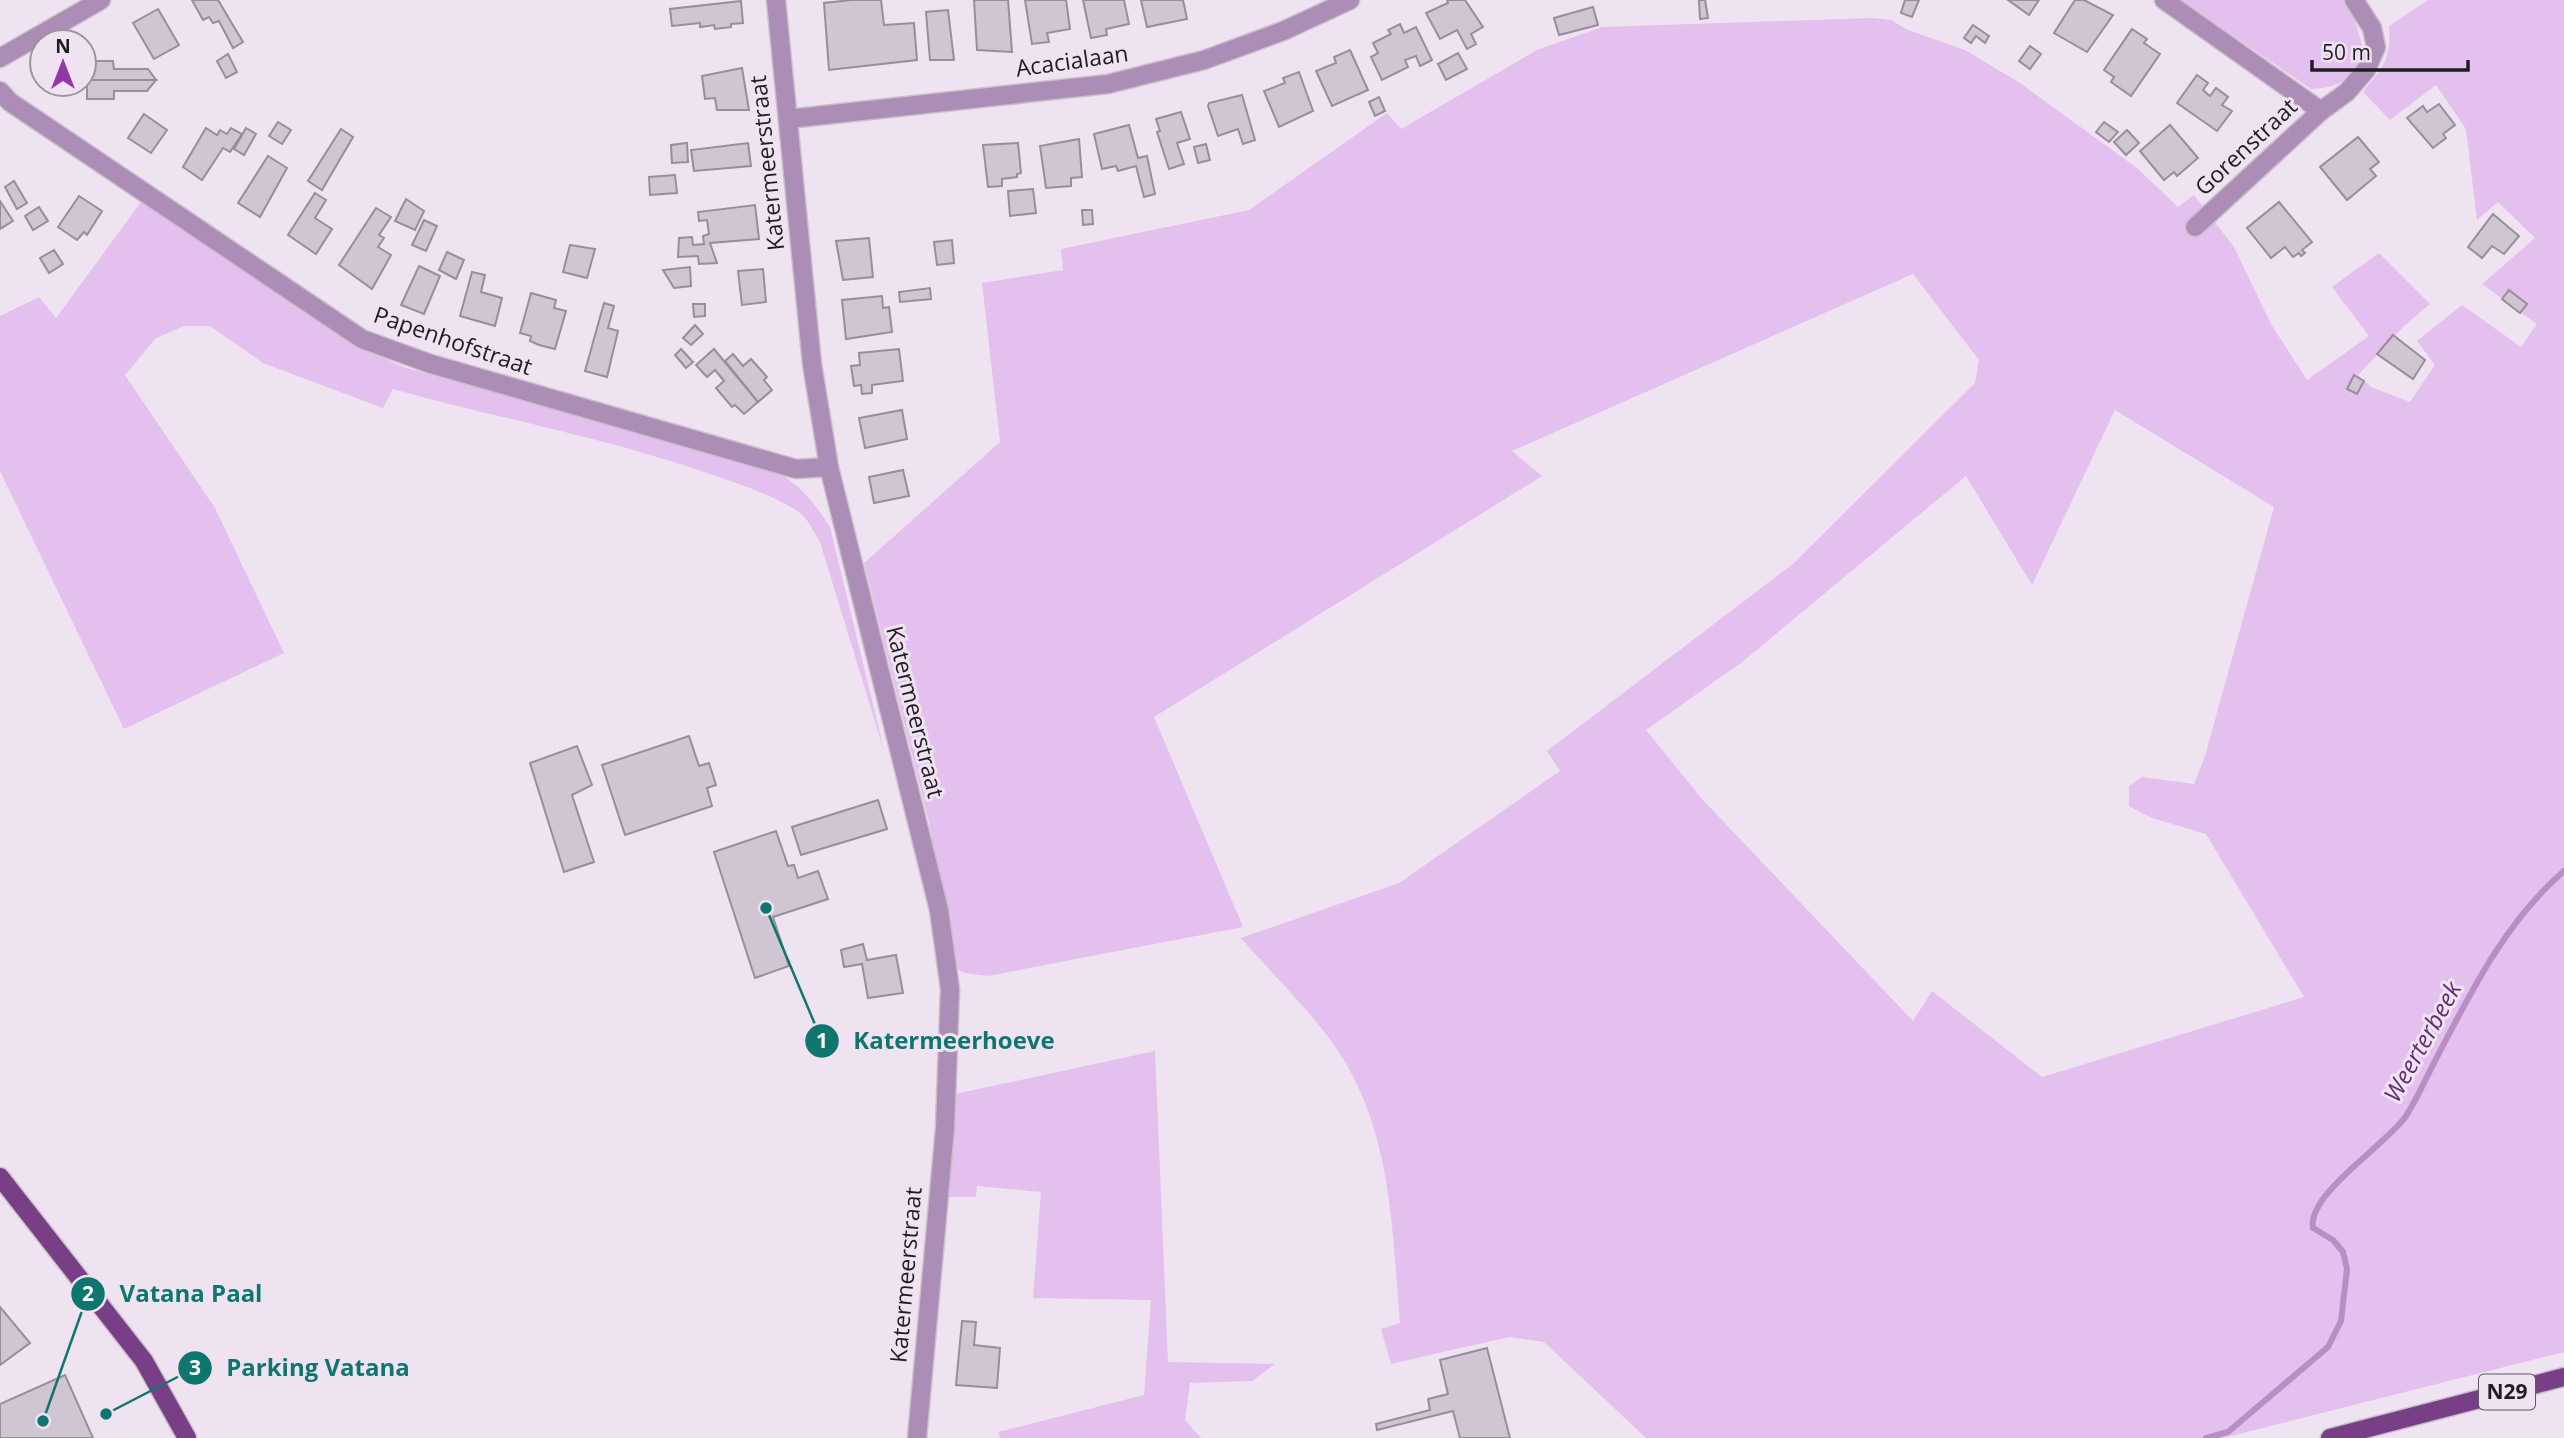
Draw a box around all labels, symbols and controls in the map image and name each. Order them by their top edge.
north arrow [28,28,98,98]
scale bar [2312,28,2468,72]
text: N [55,33,71,59]
street label: Acacialaan [1013,36,1130,84]
text: 50 m [2322,38,2371,66]
street label: Katermeerstraat [741,74,791,252]
street label: Gorenstraat [2187,90,2304,202]
street label: Papenhofstraat [370,298,537,382]
street label: Katermeerstraat [879,622,953,801]
water label: Weerterbeek [2375,974,2469,1107]
callout: Katermeerhoeve [804,1018,1069,1063]
text: Katermeerhoeve [853,1023,1055,1056]
text: 1 [816,1026,828,1054]
street label: Katermeerstraat [881,1186,929,1364]
callout: Vatana Paal [71,1271,277,1316]
text: Vatana Paal [120,1276,262,1309]
text: 2 [82,1279,94,1307]
callout: Parking Vatana [178,1345,424,1390]
text: Parking Vatana [226,1350,410,1383]
text: 3 [189,1353,201,1381]
road number: N29 [2479,1374,2535,1410]

